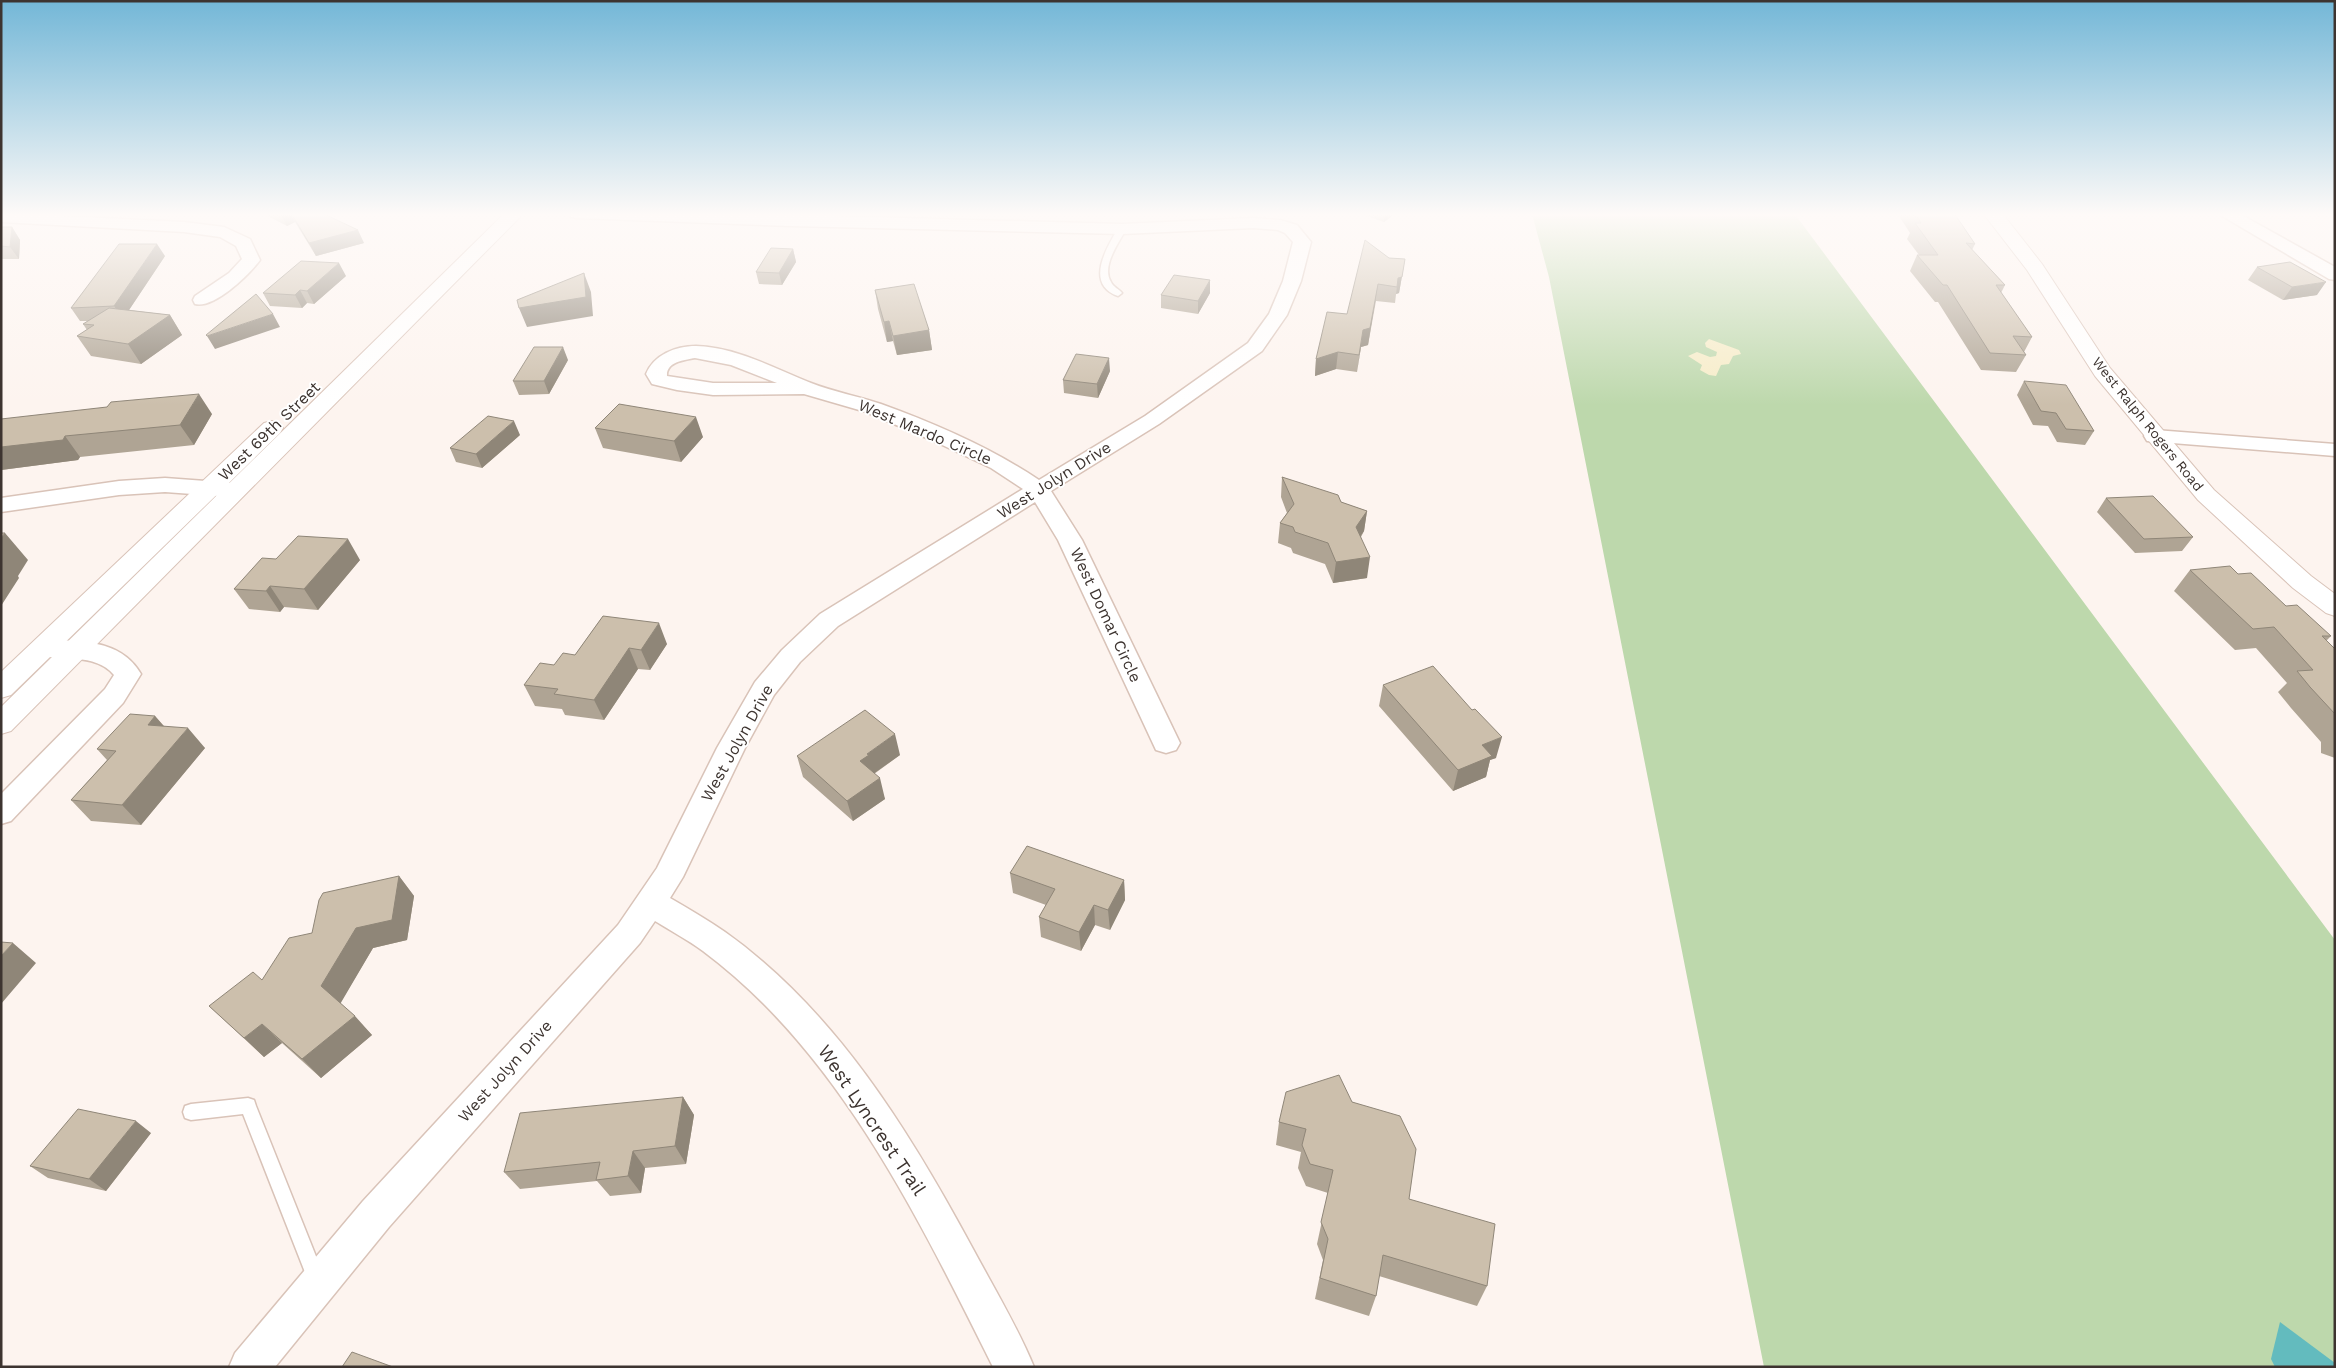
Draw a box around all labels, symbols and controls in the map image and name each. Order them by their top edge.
street label: West Ralph Rogers Road [2089,354,2207,494]
street label: West 69th Street [214,377,324,485]
street label: West Mardo Circle [855,395,995,469]
street label: West Jolyn Drive [994,437,1114,523]
street label: West Domar Circle [1066,545,1146,685]
street label: West Jolyn Drive [697,681,777,805]
street label: West Jolyn Drive [454,1016,556,1126]
street label: West Lyncrest Trail [813,1040,931,1200]

